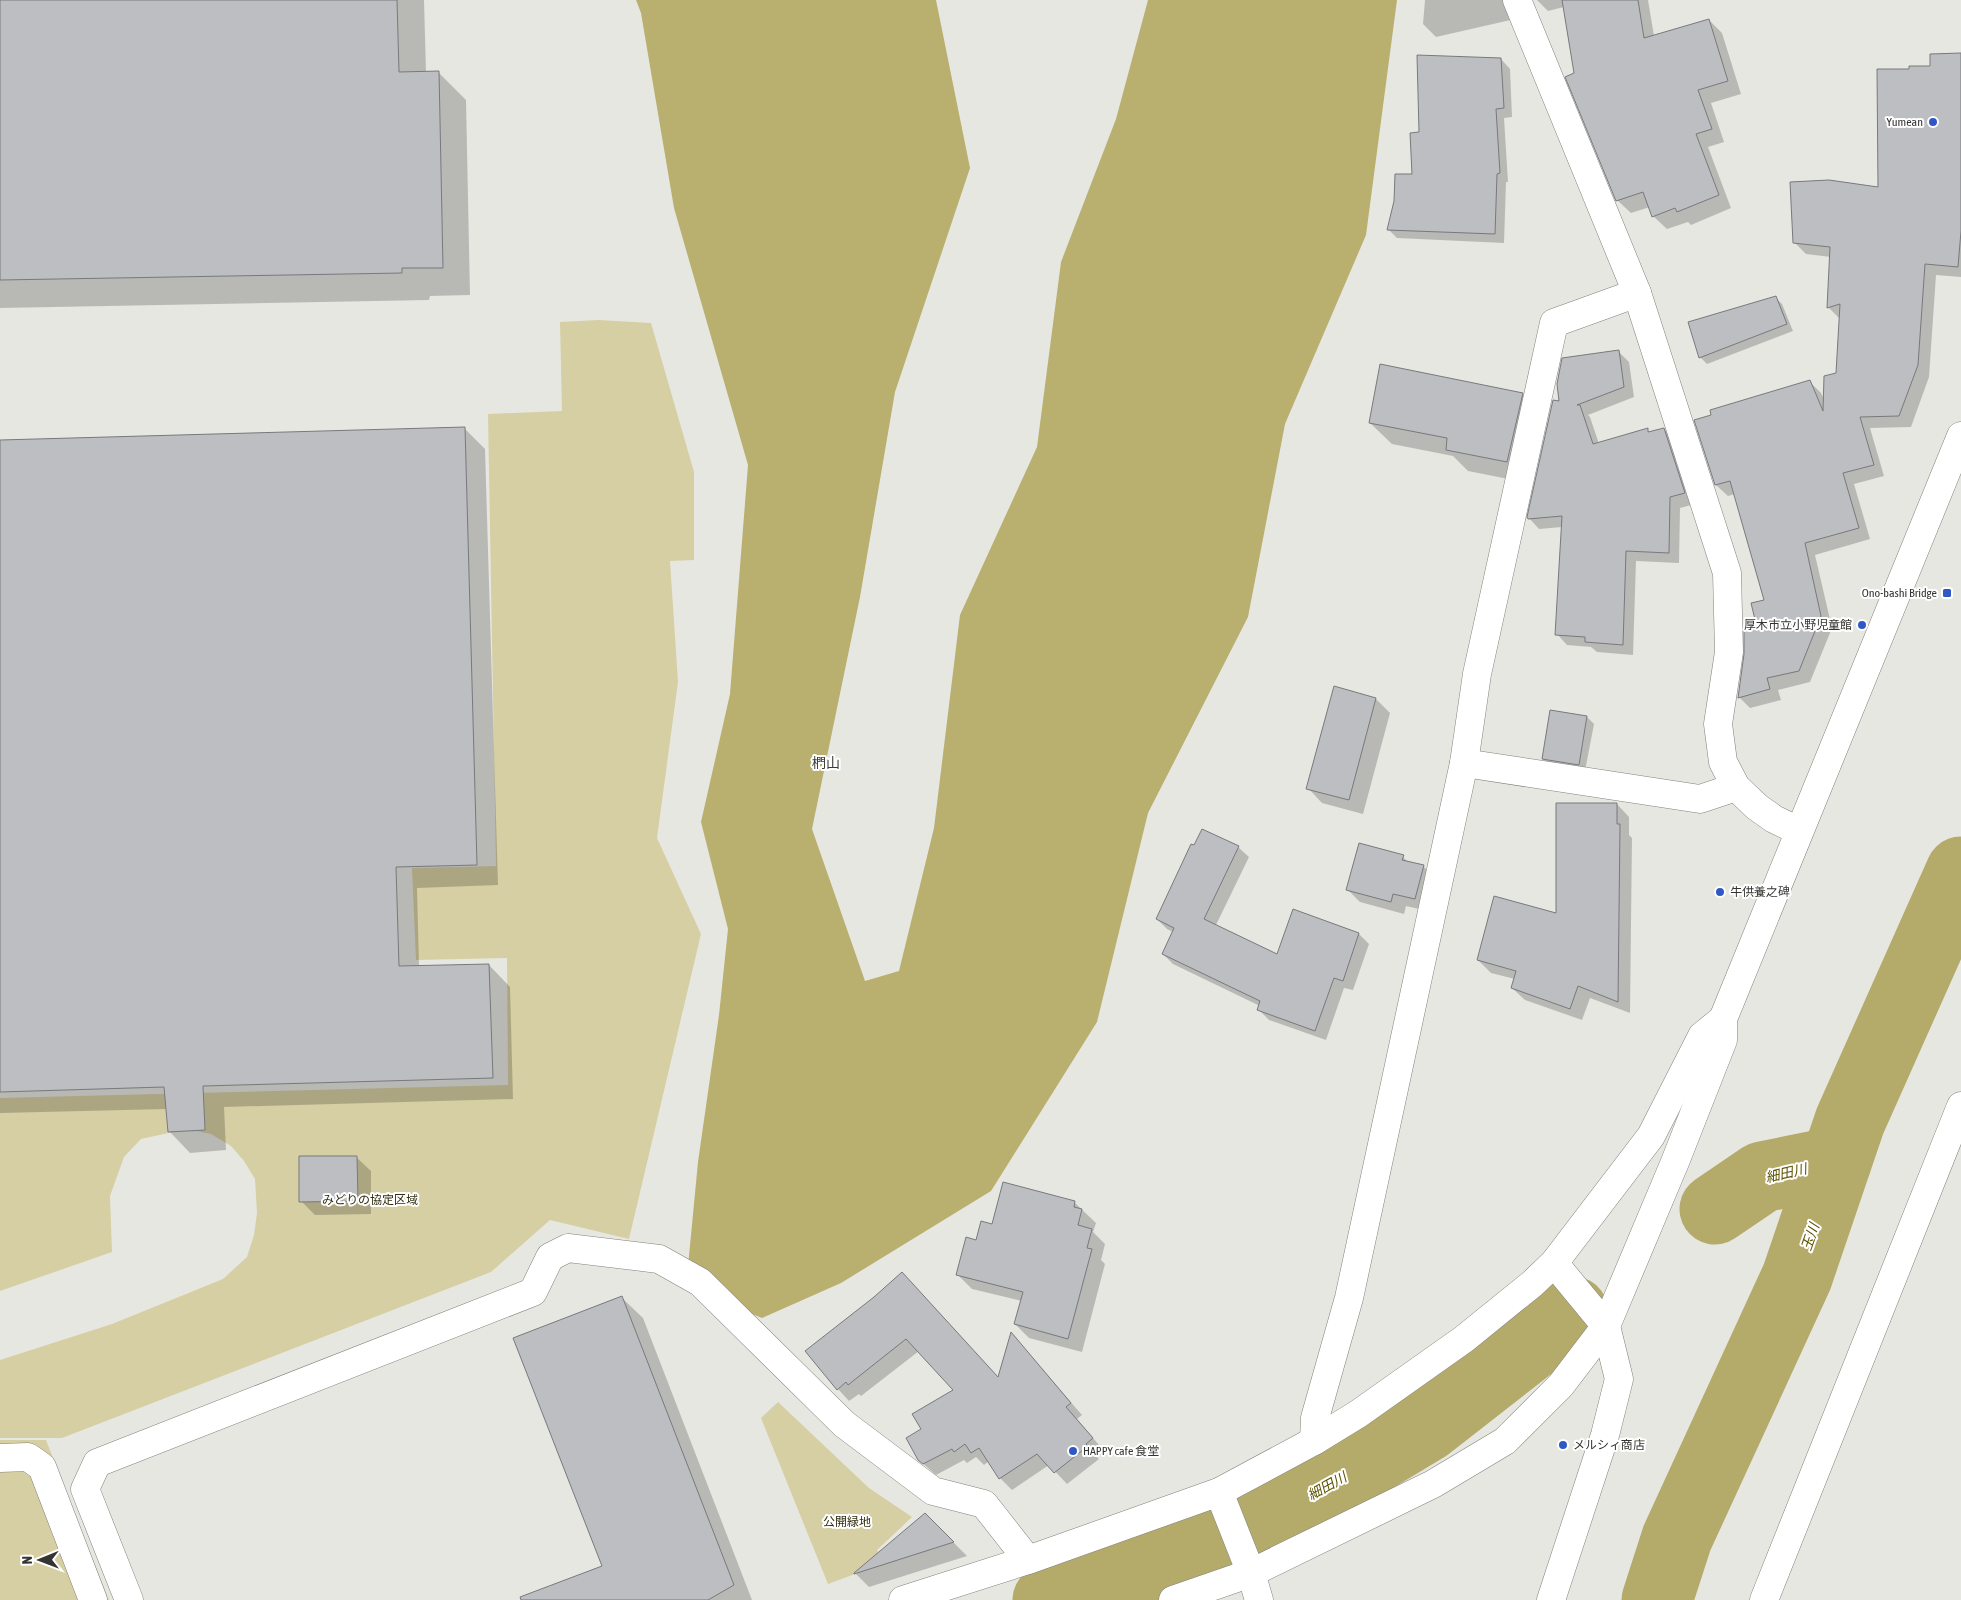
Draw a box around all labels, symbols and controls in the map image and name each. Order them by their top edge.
place label: Yumean [1886,115,1923,129]
marker: Yumean [1927,116,1939,128]
place label: Ono-bashi Bridge [1862,586,1937,600]
marker: Ono-bashi Bridge [1941,587,1953,599]
place label: 厚木市立小野児童館 [1744,618,1852,632]
marker: 厚木市立小野児童館 [1856,619,1868,631]
district label: 椚山 [812,755,840,771]
place label: 牛供養之碑 [1730,885,1790,899]
marker: 牛供養之碑 [1714,886,1726,898]
water label: 細田川 [1764,1160,1810,1186]
park label: みどりの協定区域 [322,1193,418,1207]
water label: 玉川 [1798,1219,1823,1253]
place label: メルシィ商店 [1573,1438,1645,1452]
marker: メルシィ商店 [1557,1439,1569,1451]
place label: HAPPY cafe 食堂 [1083,1444,1159,1458]
marker: HAPPY cafe 食堂 [1067,1445,1079,1457]
water label: 細田川 [1305,1468,1351,1503]
park label: 公開緑地 [823,1515,871,1529]
north arrow [15,1535,65,1585]
text: N [19,1556,35,1564]

